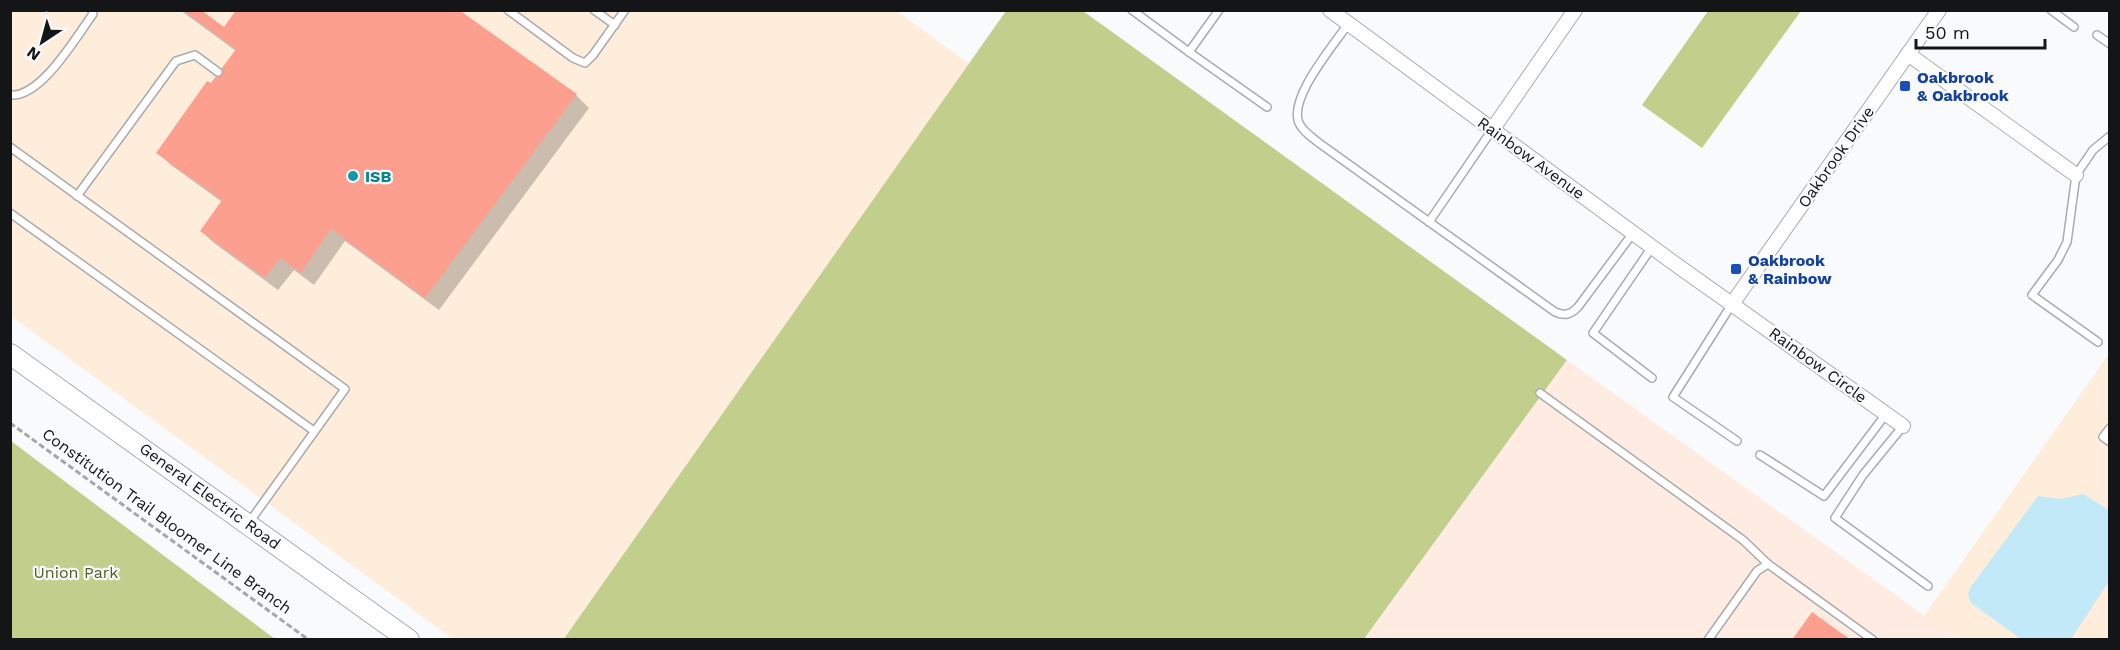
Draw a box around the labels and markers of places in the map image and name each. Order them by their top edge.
place label: Oakbrook & Oakbrook [1917,68,2009,105]
marker: Oakbrook & Oakbrook [1898,79,1912,93]
place label: ISB [365,167,391,186]
marker: ISB [346,169,360,183]
place label: Oakbrook & Rainbow [1748,251,1832,288]
marker: Oakbrook & Rainbow [1729,262,1743,276]

